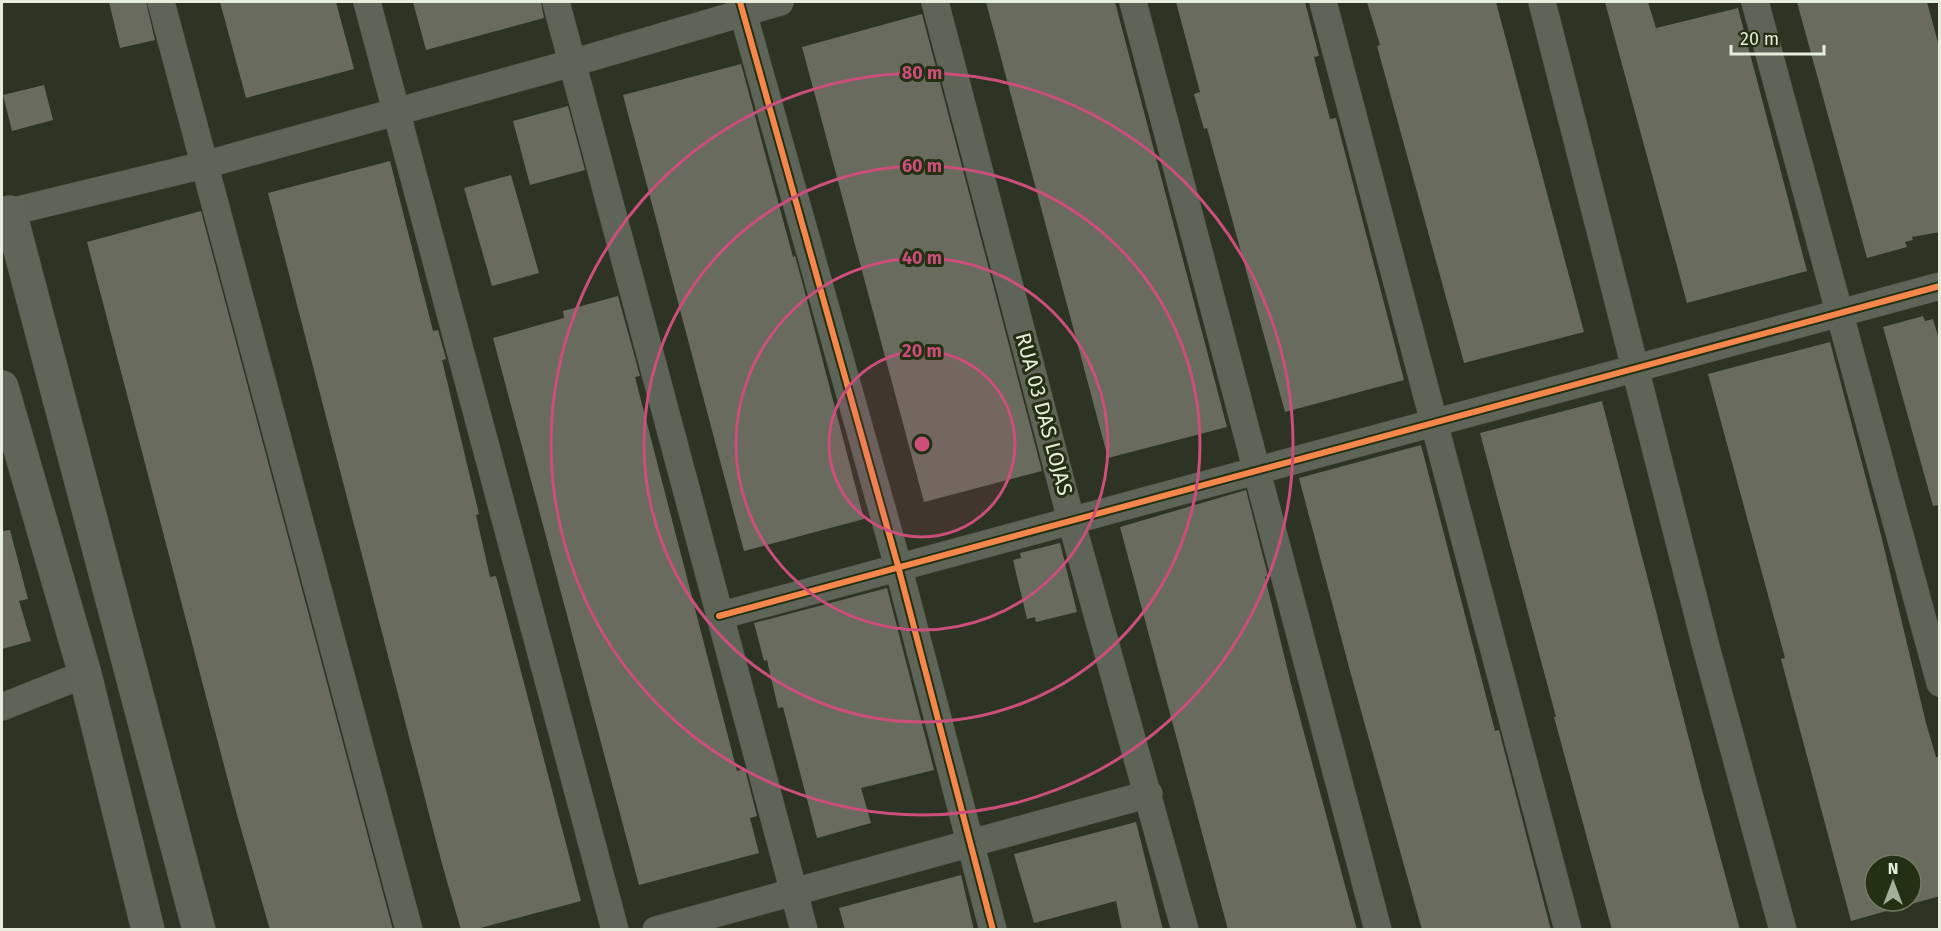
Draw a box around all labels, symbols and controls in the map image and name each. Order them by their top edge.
scale bar [1731,18,1824,56]
text: 20 m [1740,28,1779,50]
text: 80 m [902,62,942,84]
text: 60 m [902,155,942,177]
text: 40 m [902,247,942,269]
street label: RUA 03 DAS LOJAS [1010,330,1078,498]
text: 20 m [902,340,942,362]
centre of rings [912,434,932,454]
north arrow [1863,853,1923,913]
text: N [1888,859,1898,878]

